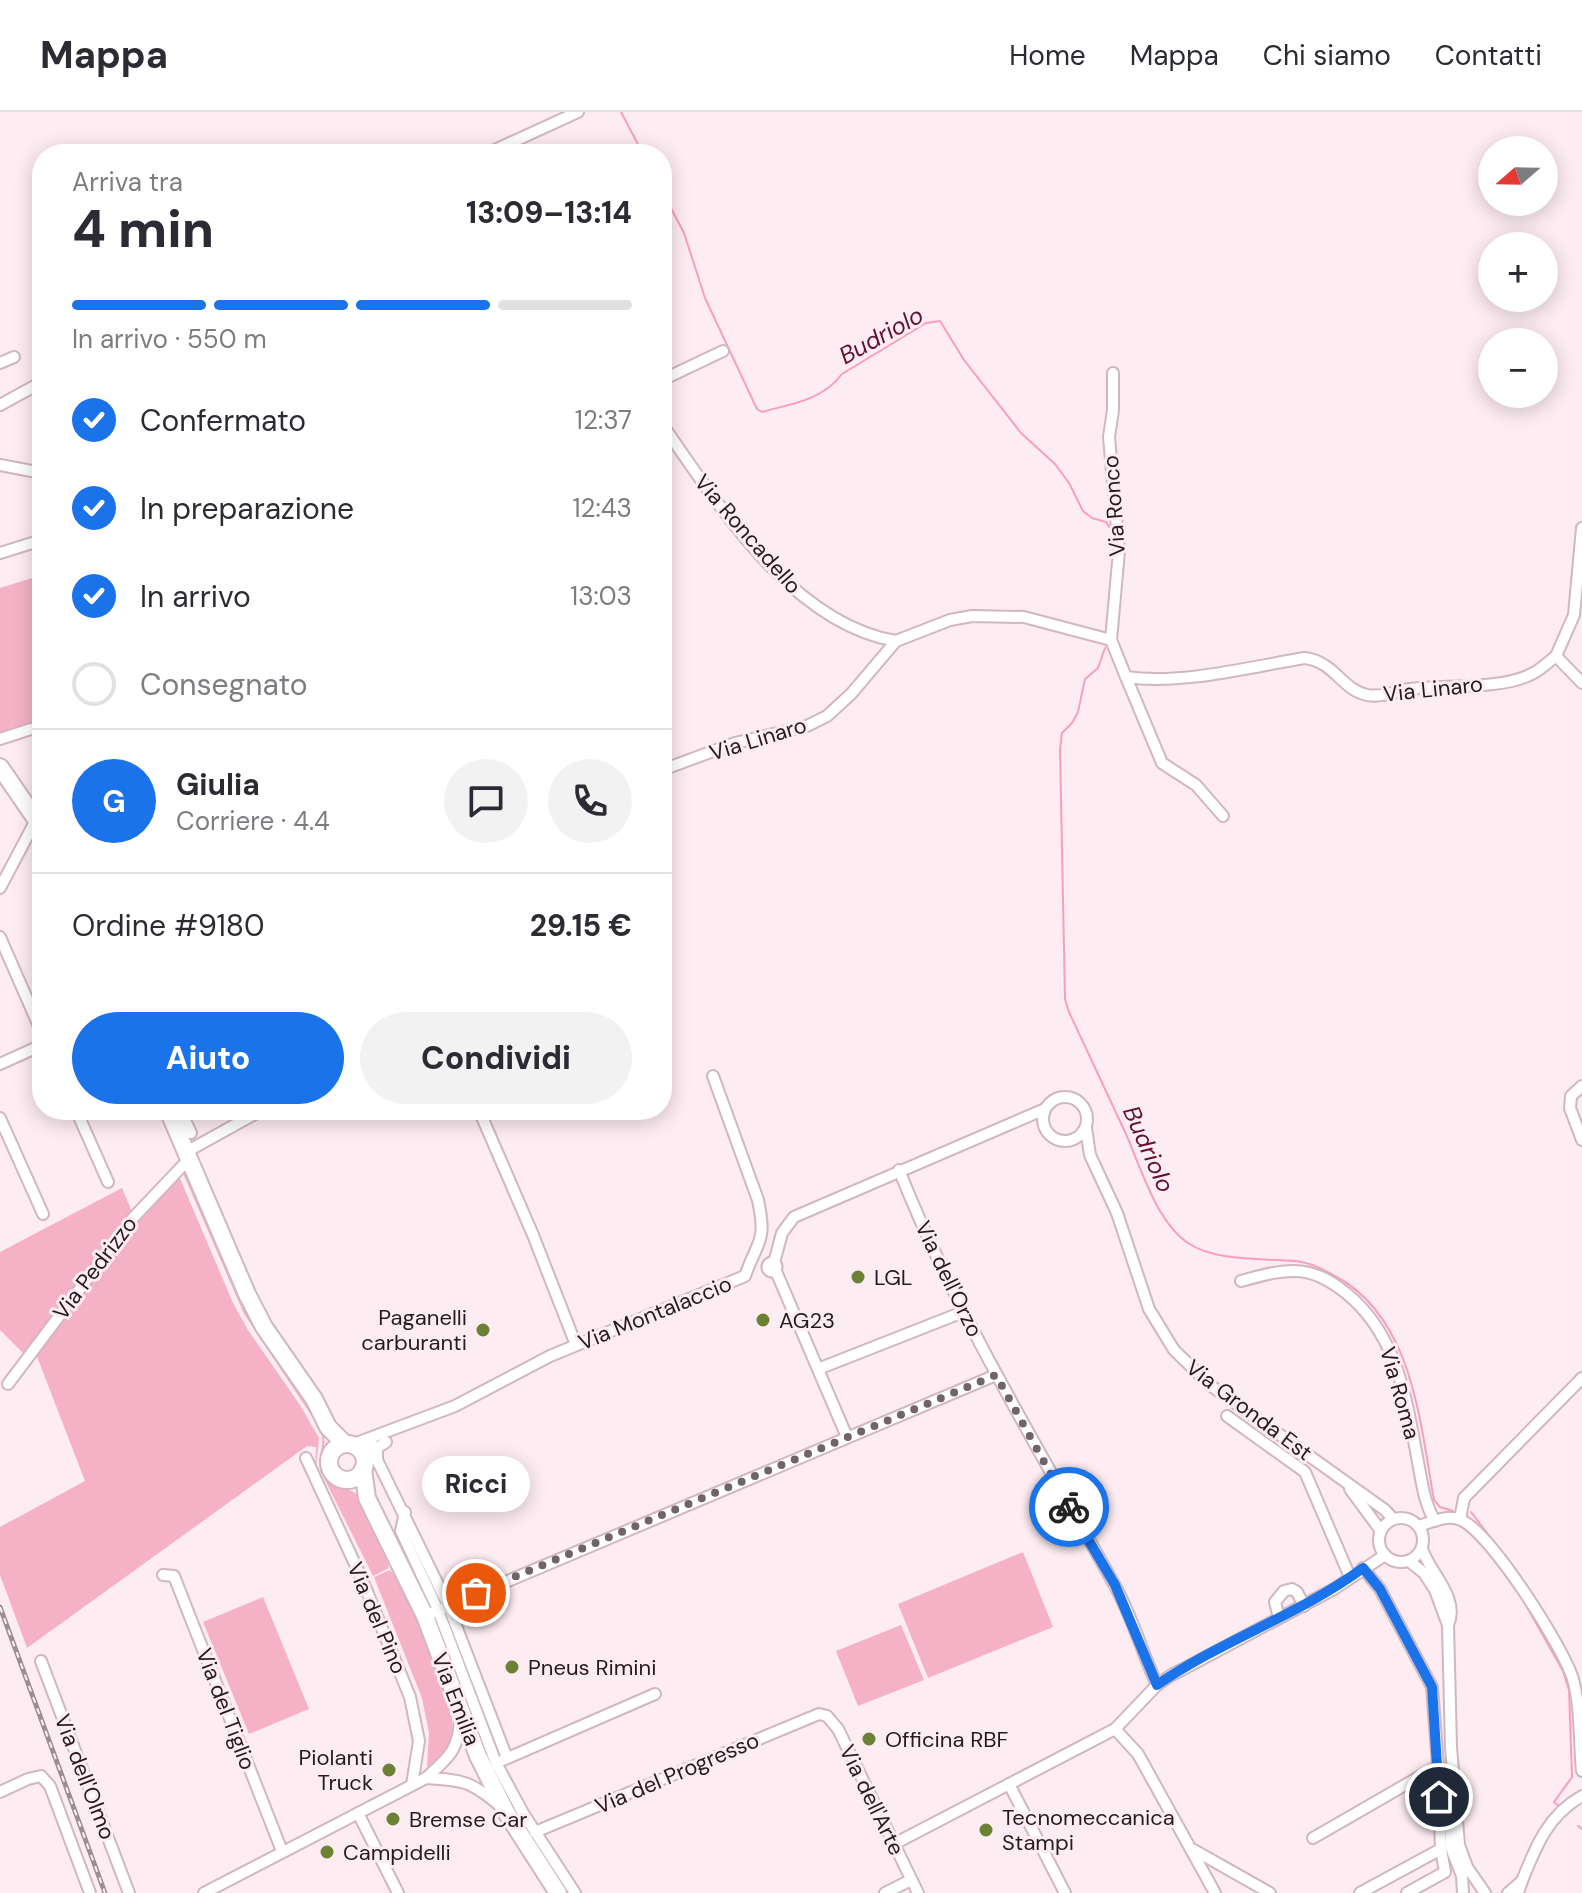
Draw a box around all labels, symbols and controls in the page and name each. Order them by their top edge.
text: Mappa [40,30,168,80]
text: Home [1009,37,1086,74]
text: Mappa [1130,37,1219,74]
text: Chi siamo [1263,37,1391,74]
text: Contatti [1435,37,1542,74]
north arrow [1478,136,1558,216]
map controls [1478,136,1558,408]
text: Arriva tra [72,165,183,199]
text: 13:09–13:14 [466,193,632,232]
text: 4 min [72,195,214,263]
button: + [1478,232,1558,312]
water label: Budriolo [833,299,929,371]
text: In arrivo · 550 m [72,322,267,356]
button: − [1478,328,1558,408]
icon: check [72,398,116,442]
text: Confermato [140,401,306,440]
text: 12:37 [575,403,632,437]
street label: Via Ronco [1096,454,1132,558]
street label: Via Roncadello [688,468,808,600]
icon: check [72,486,116,530]
text: In preparazione [140,489,354,528]
text: 12:43 [573,491,632,525]
icon: check [72,574,116,618]
text: In arrivo [140,577,251,616]
text: 13:03 [570,579,632,613]
text: Consegnato [140,665,308,704]
street label: Via Linaro [1382,669,1484,709]
street label: Via Linaro [706,711,810,767]
button: chat [444,759,528,843]
button: phone [548,759,632,843]
text: Giulia [176,765,260,804]
text: G [102,782,126,821]
text: Corriere · 4.4 [176,804,330,838]
text: Ordine #9180 [72,906,265,945]
text: 29.15 € [530,906,632,945]
button: Aiuto [72,1012,344,1104]
button: Condividi [360,1012,632,1104]
water label: Budriolo [1116,1101,1182,1197]
street label: Via Pedrizzo [46,1210,144,1326]
street label: Via dell'Orzo [908,1216,990,1342]
place label: LGL [874,1263,912,1292]
marker: LGL [849,1268,867,1286]
street label: Via Montalaccio [574,1269,736,1357]
place label: Paganelli carburanti [361,1303,467,1357]
place label: AG23 [779,1306,835,1335]
marker: AG23 [754,1311,772,1329]
marker: Paganelli carburanti [474,1321,492,1339]
street label: Via Roma [1373,1343,1427,1443]
street label: Via Gronda Est [1180,1353,1318,1467]
callout: Ricci [422,1457,530,1513]
text: Ricci [445,1467,507,1501]
courier [1029,1467,1109,1547]
icon: bike [1047,1485,1091,1529]
street label: Via del Pino [340,1558,414,1678]
pin [442,1559,510,1627]
icon: bag [454,1571,498,1615]
street label: Via del Tiglio [190,1644,262,1774]
street label: Via Emilia [425,1648,487,1750]
place label: Pneus Rimini [528,1653,657,1682]
marker: Pneus Rimini [503,1658,521,1676]
street label: Via dell'Olmo [48,1710,122,1844]
street label: Via del Progresso [591,1725,763,1821]
place label: Officina RBF [885,1725,1009,1754]
marker: Officina RBF [860,1730,878,1748]
street label: Via dell'Arte [833,1740,911,1860]
place label: Piolanti Truck [299,1743,373,1797]
marker: Piolanti Truck [380,1761,398,1779]
pin [1405,1763,1473,1831]
icon: home [1417,1775,1461,1819]
place label: Tecnomeccanica Stampi [1002,1803,1175,1857]
place label: Bremse Car [409,1805,527,1834]
marker: Bremse Car [384,1810,402,1828]
marker: Tecnomeccanica Stampi [977,1821,995,1839]
place label: Campidelli [343,1838,451,1867]
marker: Campidelli [318,1843,336,1861]

